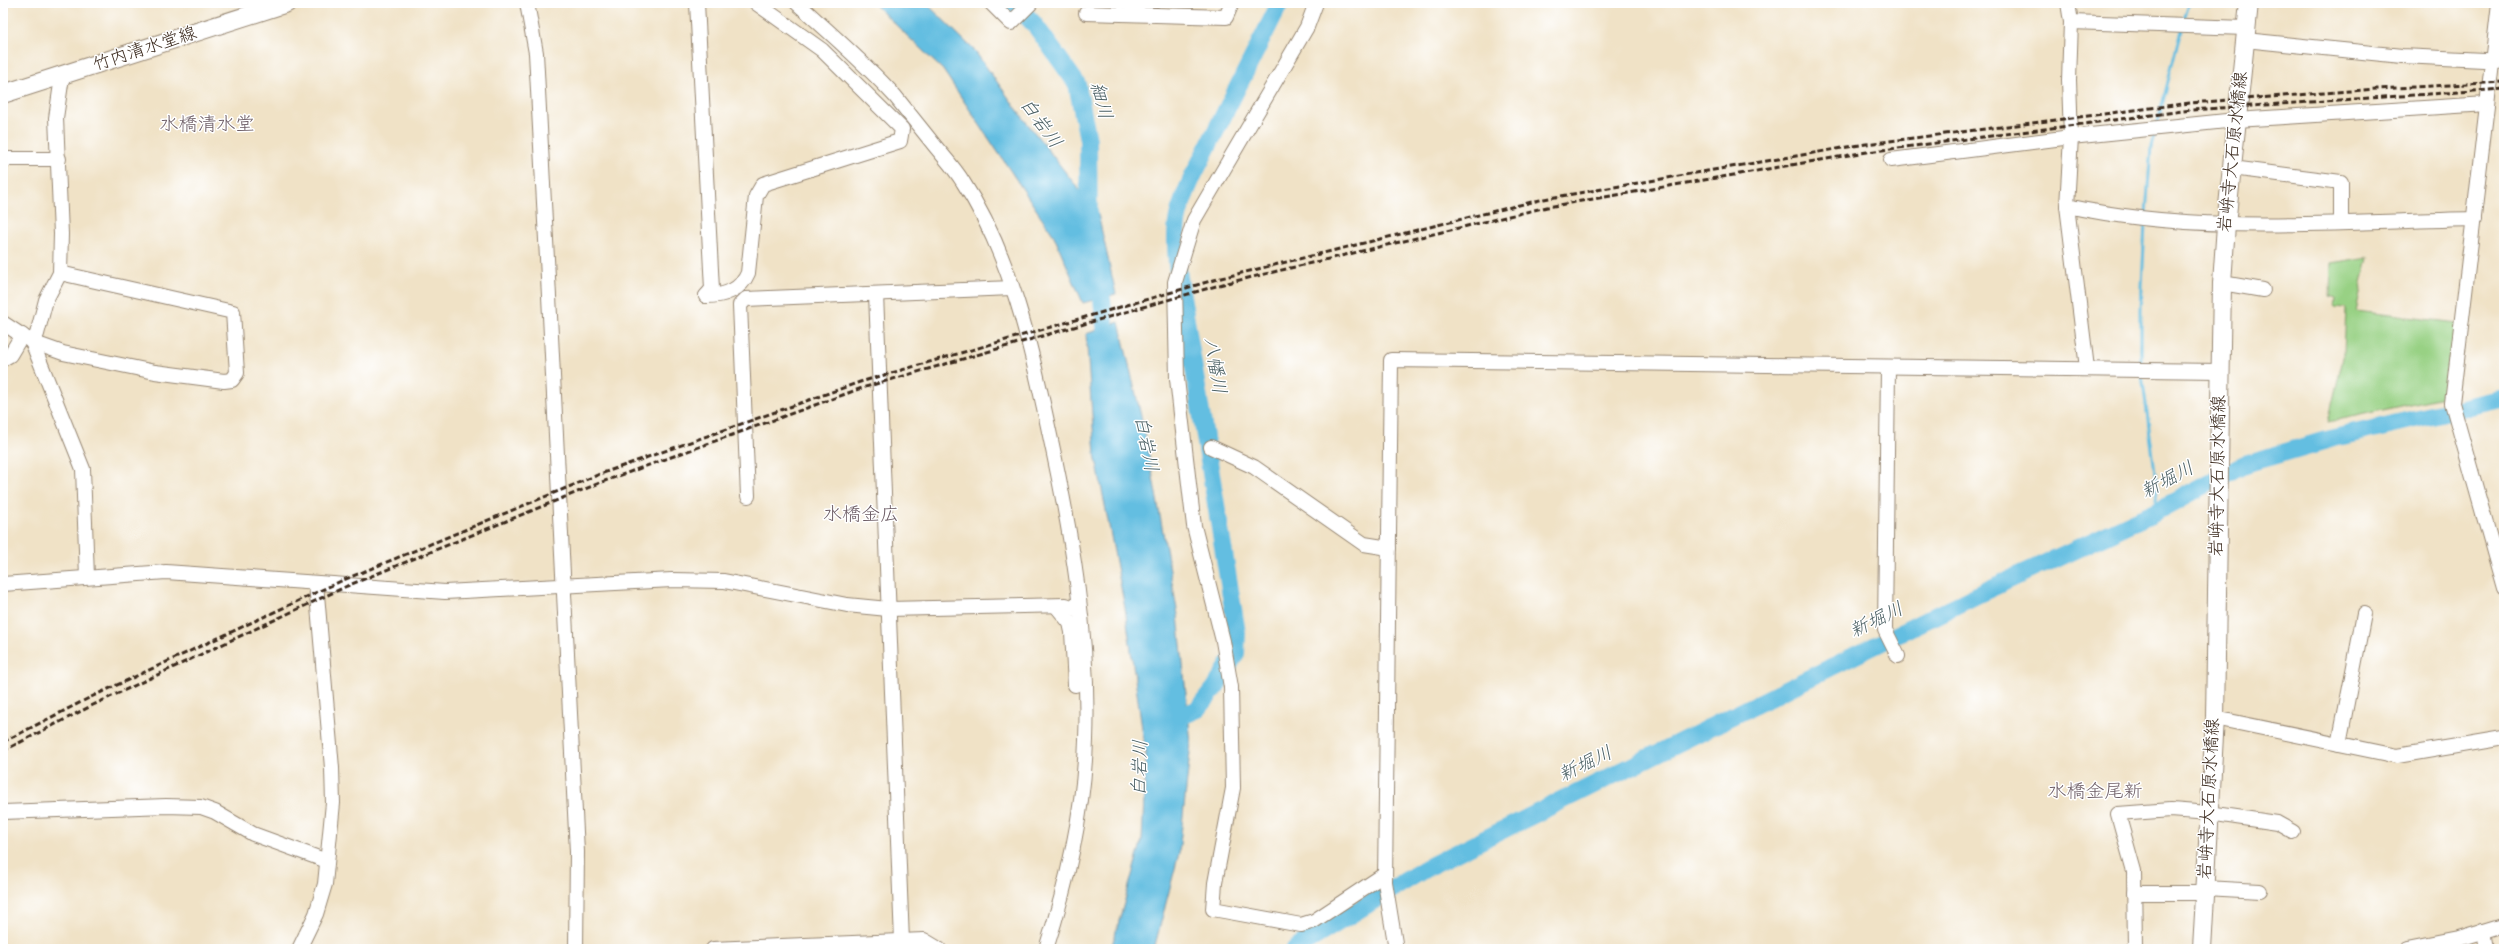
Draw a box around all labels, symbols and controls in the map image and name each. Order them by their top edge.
street label: 竹内清水堂線 [90,21,200,79]
street label: 岩峅寺大石原水橋線 [2213,70,2255,234]
water label: 細川 [1082,79,1118,123]
water label: 白岩川 [1012,93,1068,155]
district label: 水橋清水堂 [159,112,255,139]
water label: 八幡川 [1196,336,1232,396]
street label: 岩峅寺大石原水橋線 [2205,395,2233,557]
water label: 白岩川 [1126,413,1164,475]
water label: 新堀川 [2136,456,2200,506]
district label: 水橋金広 [823,502,899,529]
water label: 新堀川 [1845,596,1909,646]
street label: 岩峅寺大石原水橋線 [2193,717,2227,881]
water label: 白岩川 [1127,739,1155,797]
water label: 新堀川 [1554,740,1618,790]
district label: 水橋金尾新 [2047,779,2143,806]

